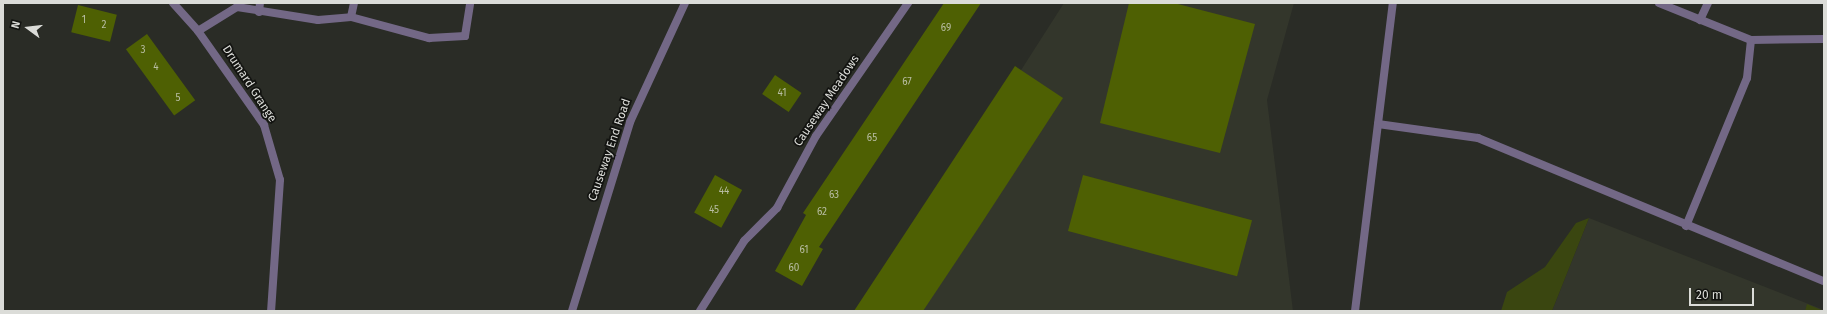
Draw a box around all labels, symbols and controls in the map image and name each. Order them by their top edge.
north arrow [8,8,48,48]
house number: 1 [82,15,86,27]
text: N [9,20,23,30]
house number: 2 [102,20,106,32]
house number: 69 [941,23,951,35]
street label: Drumard Grange [219,43,279,125]
house number: 3 [141,45,145,57]
street label: Causeway Meadows [791,53,863,149]
house number: 4 [153,62,159,74]
house number: 67 [902,77,912,89]
house number: 41 [777,88,787,100]
house number: 5 [175,93,181,105]
street label: Causeway End Road [586,97,634,203]
house number: 65 [867,133,877,145]
house number: 44 [719,186,729,198]
house number: 63 [829,190,839,202]
house number: 45 [709,205,719,217]
house number: 62 [817,207,827,219]
house number: 61 [799,245,809,257]
house number: 60 [789,263,799,275]
scale bar [1691,280,1756,306]
text: 20 m [1696,288,1722,302]

